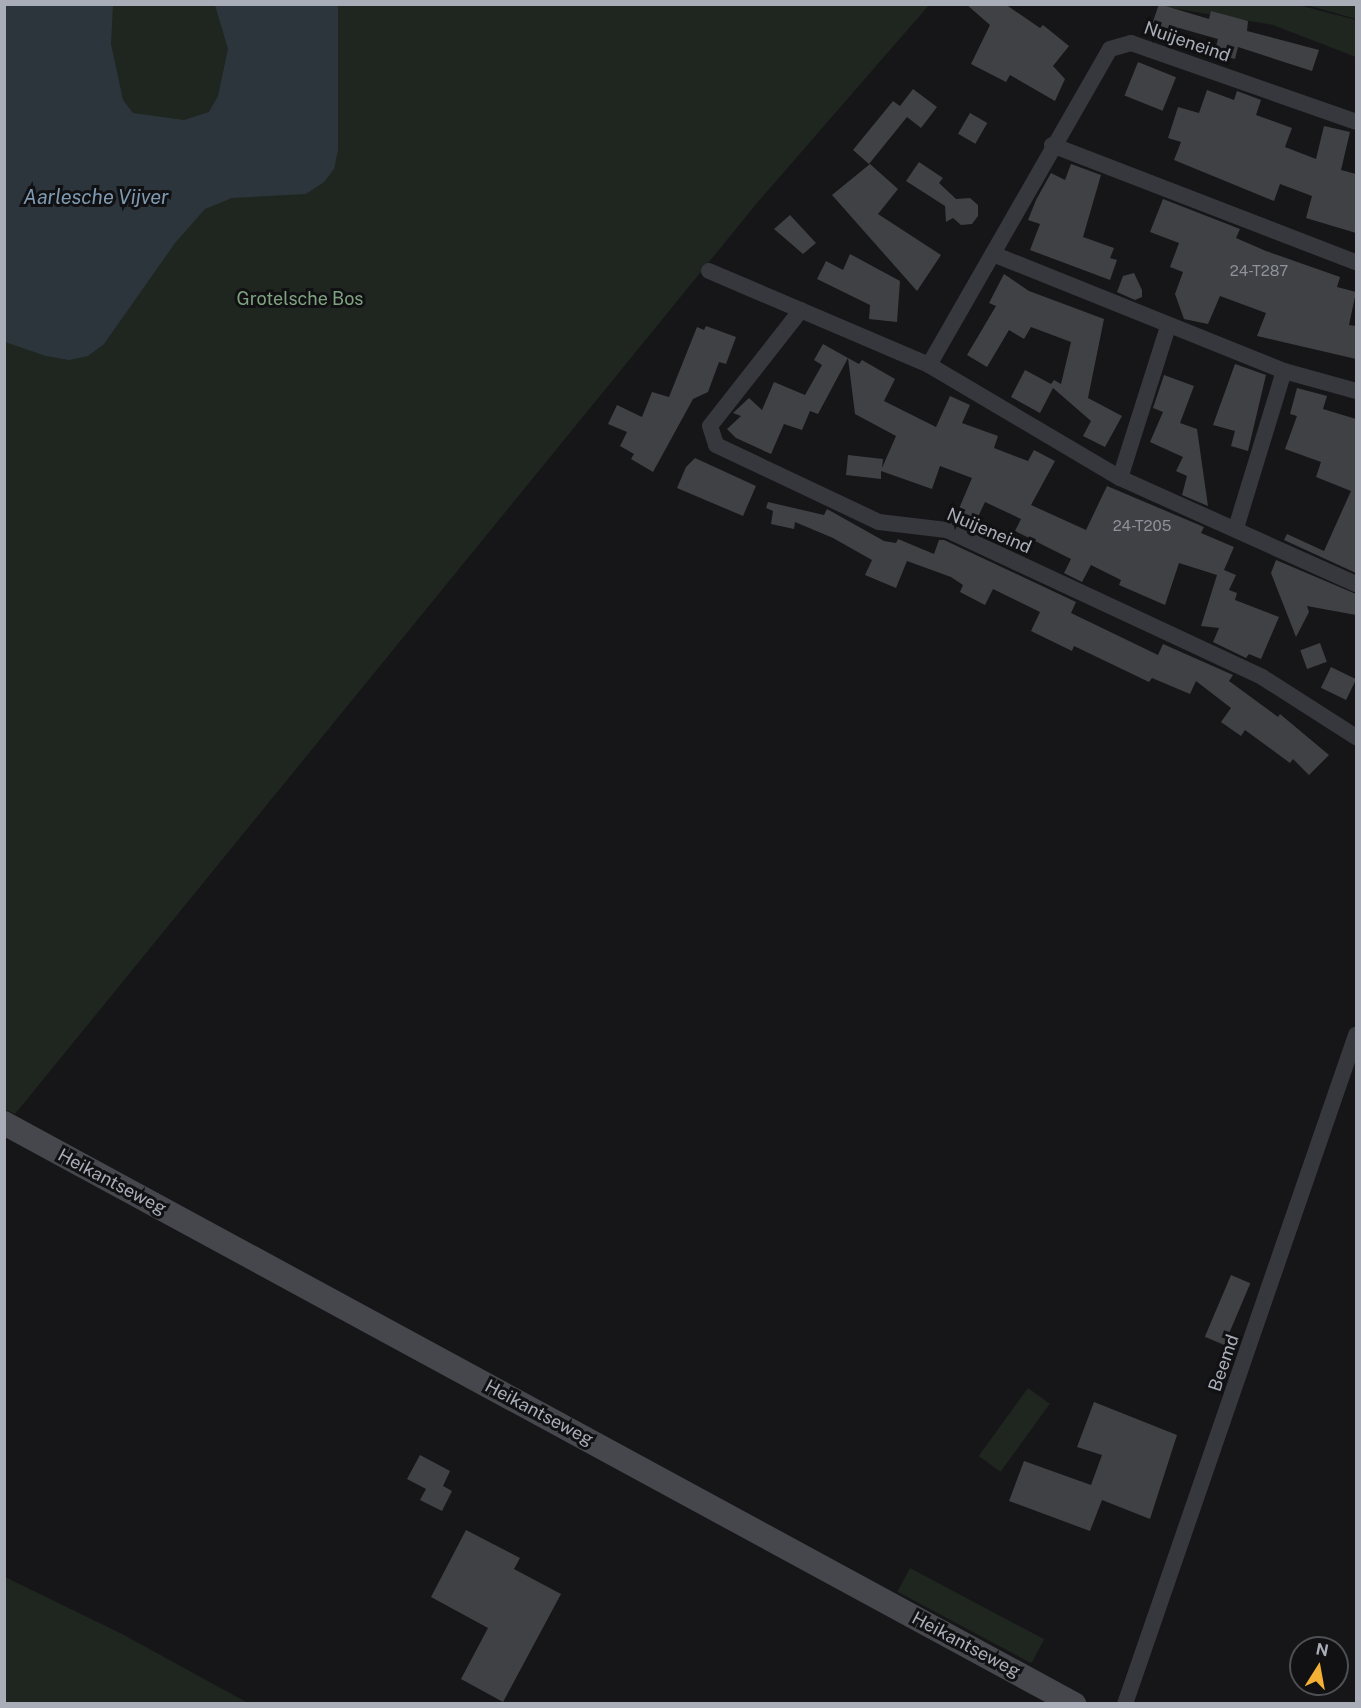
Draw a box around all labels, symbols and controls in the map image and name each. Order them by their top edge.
street label: Nuijeneind [1141,17,1233,67]
water label: Aarlesche Vijver [23,185,169,209]
house number: 24-T287 [1230,262,1288,280]
park label: Grotelsche Bos [236,288,364,310]
street label: Nuijeneind [943,504,1035,558]
house number: 24-T205 [1113,517,1171,535]
street label: Heikantseweg [54,1144,170,1220]
street label: Beemd [1204,1332,1244,1394]
street label: Heikantseweg [481,1375,597,1451]
street label: Heikantseweg [908,1607,1024,1683]
north arrow [1289,1636,1349,1696]
text: N [1314,1639,1330,1660]

